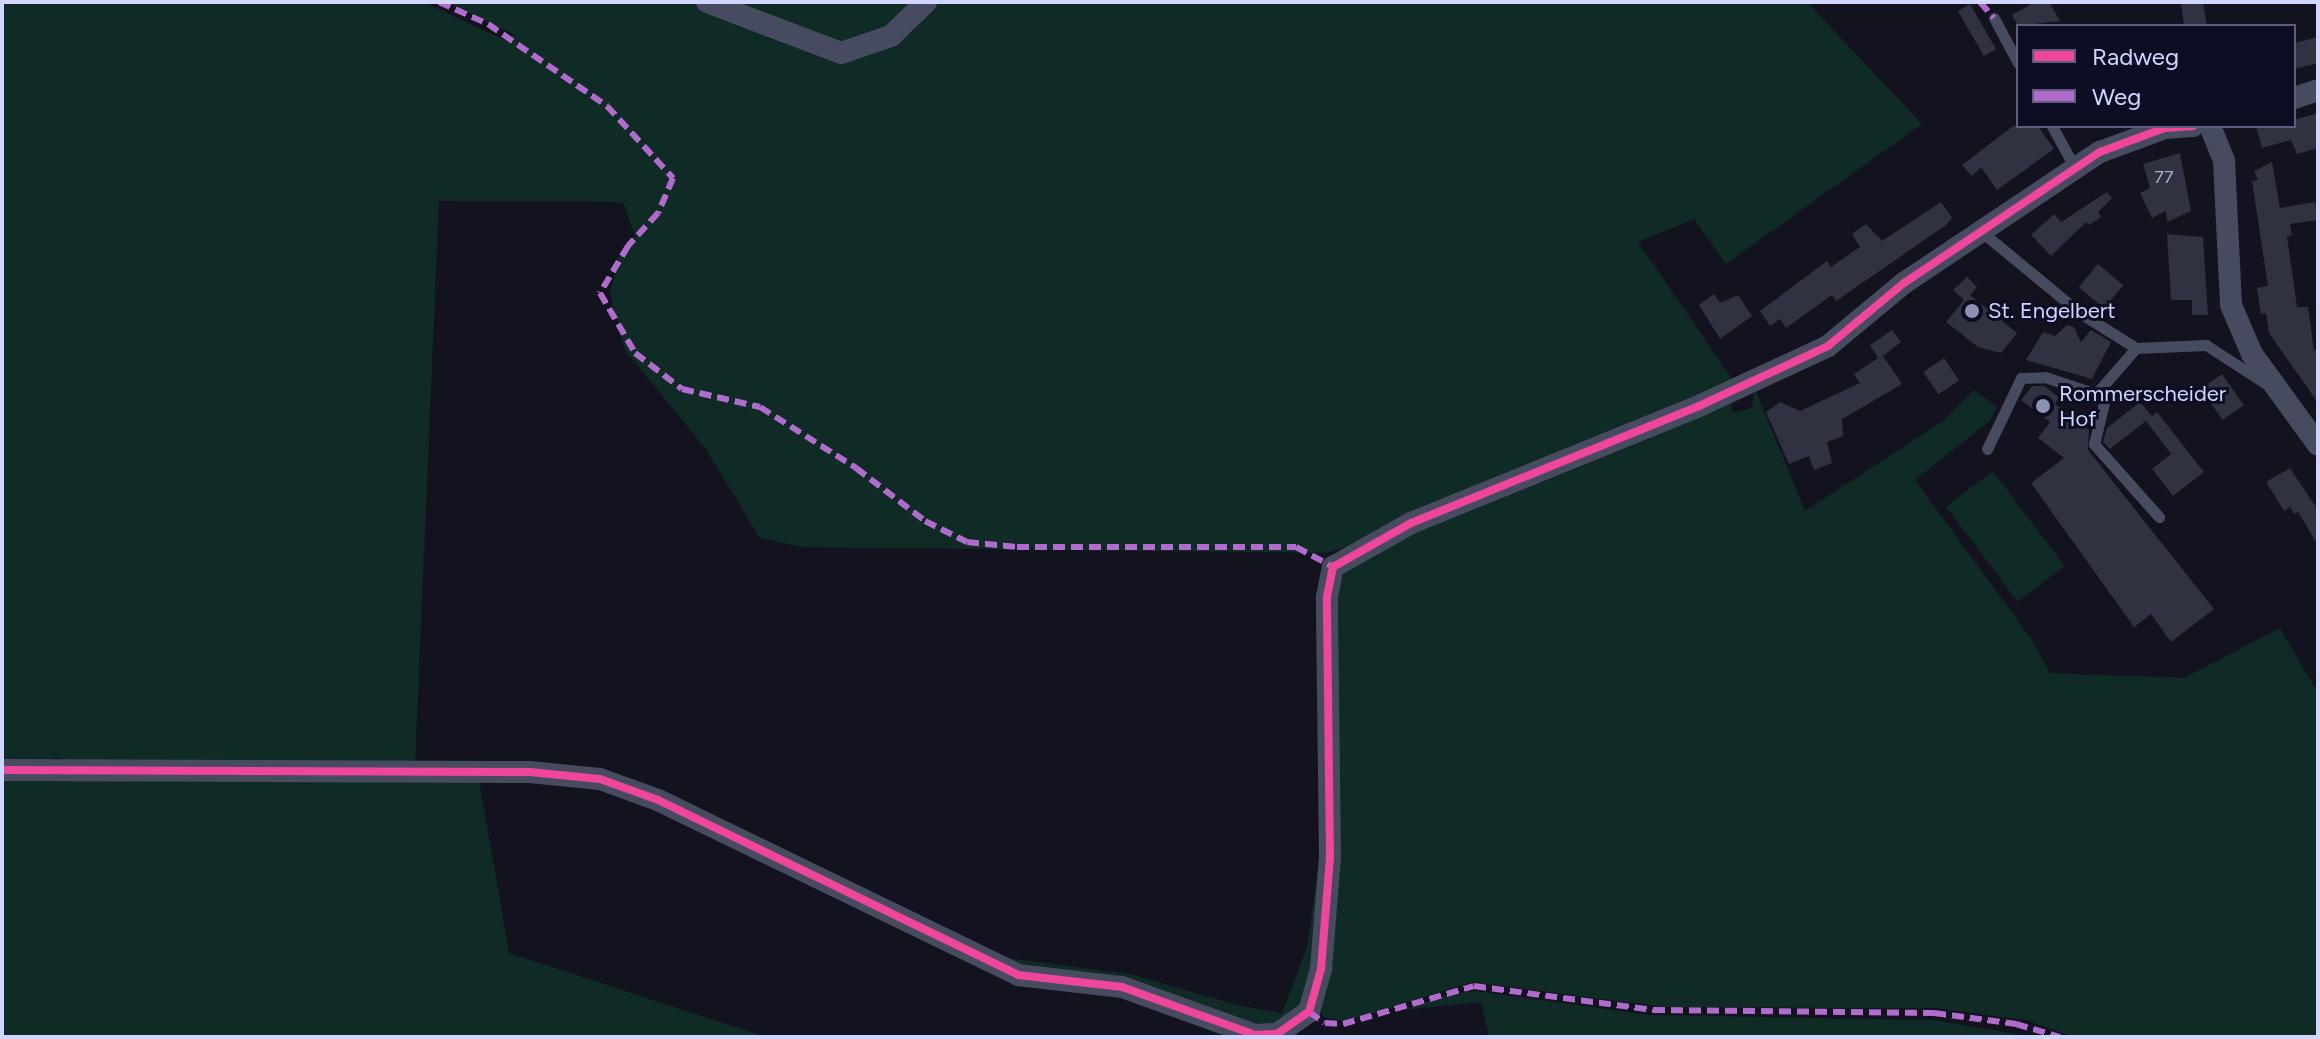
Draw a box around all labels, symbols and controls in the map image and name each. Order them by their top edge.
legend [2016,24,2296,128]
text: Radweg [2092,42,2179,71]
text: Weg [2092,82,2141,111]
house number: 77 [2154,166,2174,188]
place label: St. Engelbert [1988,298,2116,324]
marker: St. Engelbert [1963,302,1981,320]
place label: Rommerscheider Hof [2059,380,2226,432]
marker: Rommerscheider Hof [2034,397,2052,415]

